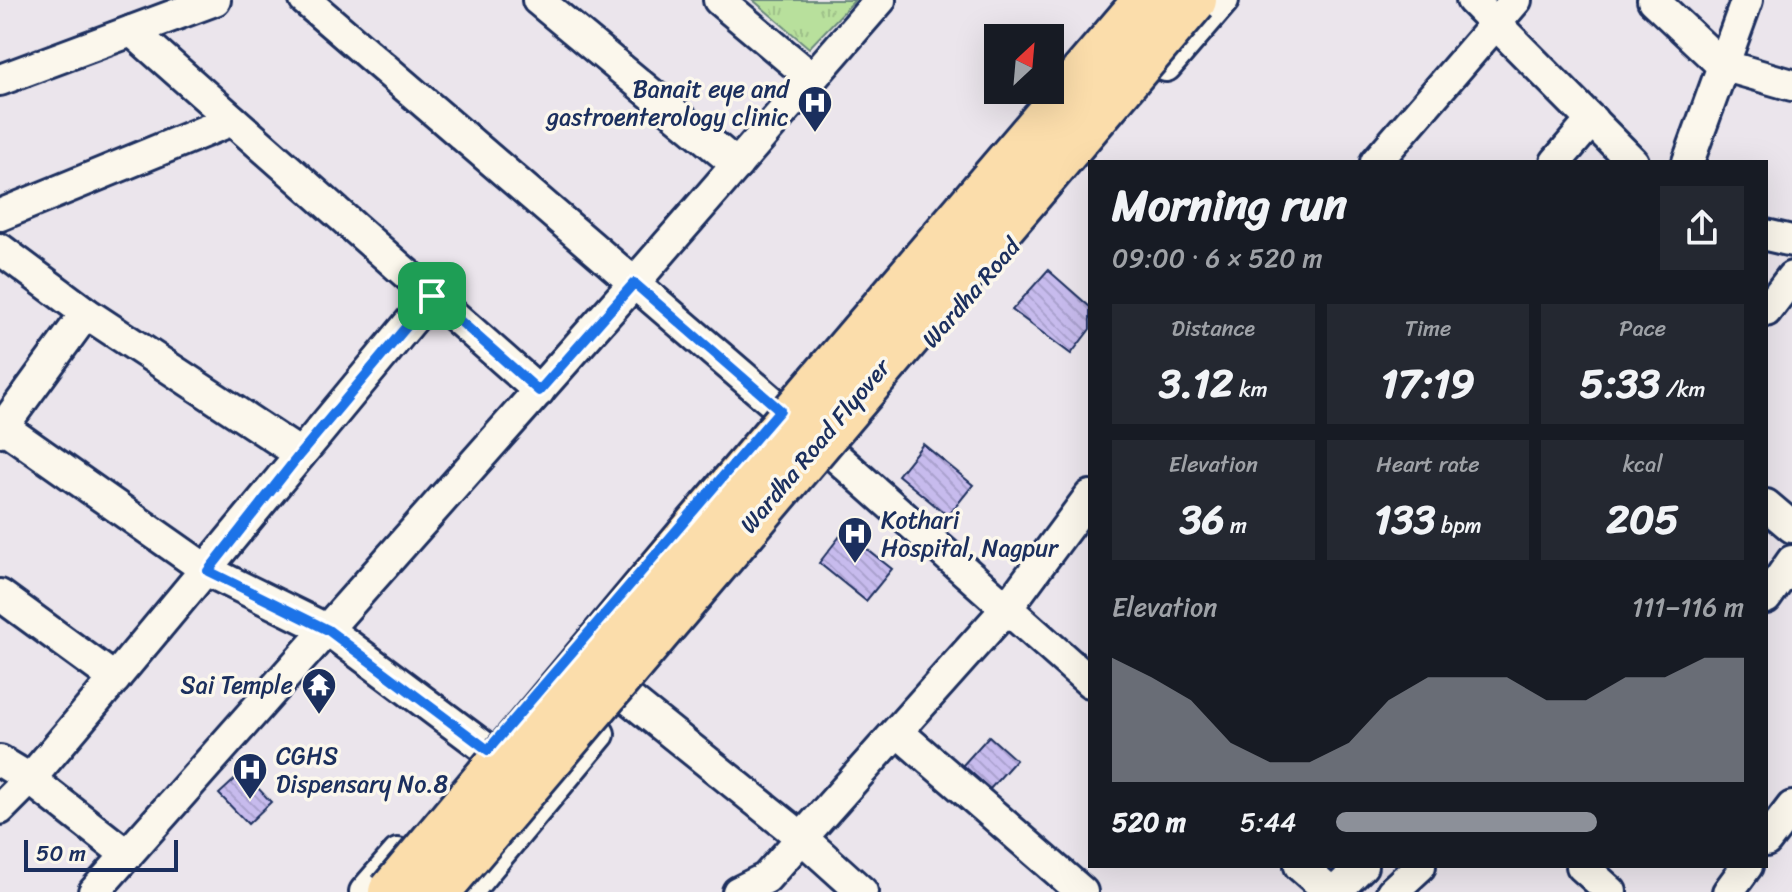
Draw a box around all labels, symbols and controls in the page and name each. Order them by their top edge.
north arrow [984,24,1064,104]
map controls [984,24,1064,104]
place label: Banait eye and gastroenterology clinic [545,68,790,138]
hospital icon: Banait eye and gastroenterology clinic [796,84,834,134]
text: Morning run [1112,166,1347,244]
button: share [1660,186,1744,270]
street label: Wardha Road [911,226,1033,358]
text: 09:00 · 6 × 520 m [1112,235,1322,281]
pin [398,262,466,330]
icon: arrive [410,274,454,318]
text: Distance [1172,309,1255,348]
text: Time [1405,309,1451,348]
text: Pace [1619,309,1666,348]
street label: Wardha Road Flyover [729,347,903,543]
text: 3.12 [1159,348,1233,419]
text: 17:19 [1381,348,1475,419]
text: 5:33 [1580,348,1660,419]
text: km [1233,370,1268,409]
text: /km [1660,370,1706,409]
text: Elevation [1169,445,1258,484]
text: Heart rate [1376,445,1480,484]
text: kcal [1623,445,1663,484]
text: 36 [1180,484,1224,555]
text: 133 [1374,484,1435,555]
text: 205 [1606,484,1679,555]
place label: Kothari Hospital, Nagpur [881,499,1060,569]
text: m [1224,506,1247,545]
text: bpm [1435,506,1482,545]
hospital icon: Kothari Hospital, Nagpur [836,515,874,565]
text: Elevation [1112,584,1217,630]
text: 111–116 m [1632,584,1744,630]
place label: Sai Temple [181,664,293,706]
temple icon: Sai Temple [300,666,338,716]
place label: CGHS Dispensary No.8 [276,735,448,805]
hospital icon: CGHS Dispensary No.8 [231,751,269,801]
text: 520 m [1112,799,1186,845]
text: 5:44 [1240,799,1296,845]
text: 50 m [36,834,86,873]
scale bar [24,836,178,872]

